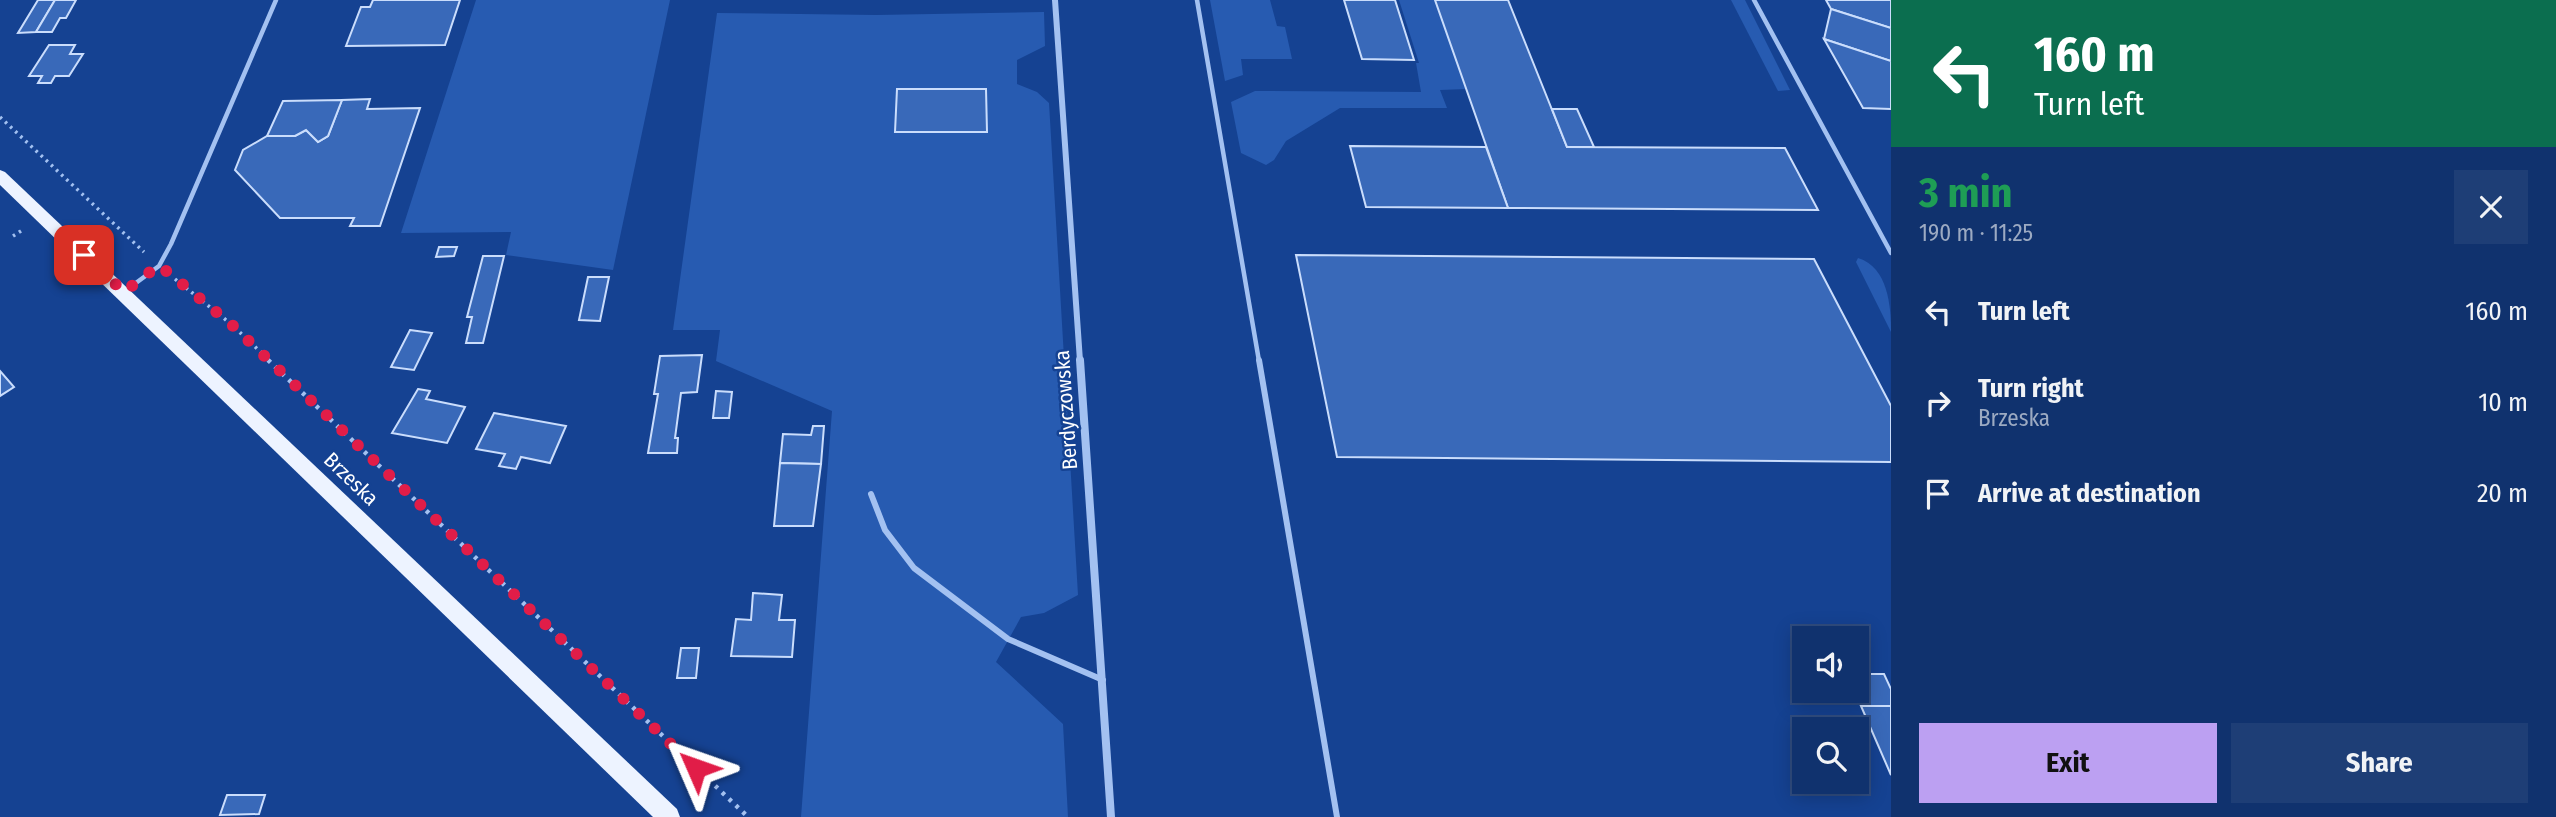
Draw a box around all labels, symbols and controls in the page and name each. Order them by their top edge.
text: 160 m [2034,25,2155,84]
icon: left [1919,28,2010,119]
text: Turn left [2034,85,2144,123]
text: 3 min [1919,168,2013,218]
button: close [2454,170,2528,244]
text: 190 m · 11:25 [1919,219,2033,247]
pin [54,225,114,285]
icon: arrive [65,236,103,274]
icon: left [1919,293,1957,331]
text: Turn left [1978,296,2070,327]
text: 160 m [2465,296,2528,327]
street label: Berdyczowska [1049,349,1083,471]
text: Turn right [1978,373,2084,404]
icon: right [1919,384,1957,422]
text: 10 m [2478,387,2528,418]
text: Brzeska [1978,404,2050,432]
street label: Brzeska [318,447,384,511]
icon: arrive [1919,475,1957,513]
text: Arrive at destination [1978,478,2201,509]
text: 20 m [2477,478,2528,509]
map controls [1792,626,1869,794]
button: sound [1792,626,1869,703]
button: search [1792,717,1869,794]
button: Exit [1919,723,2217,803]
button: Share [2231,723,2528,803]
position arrow [659,731,733,805]

